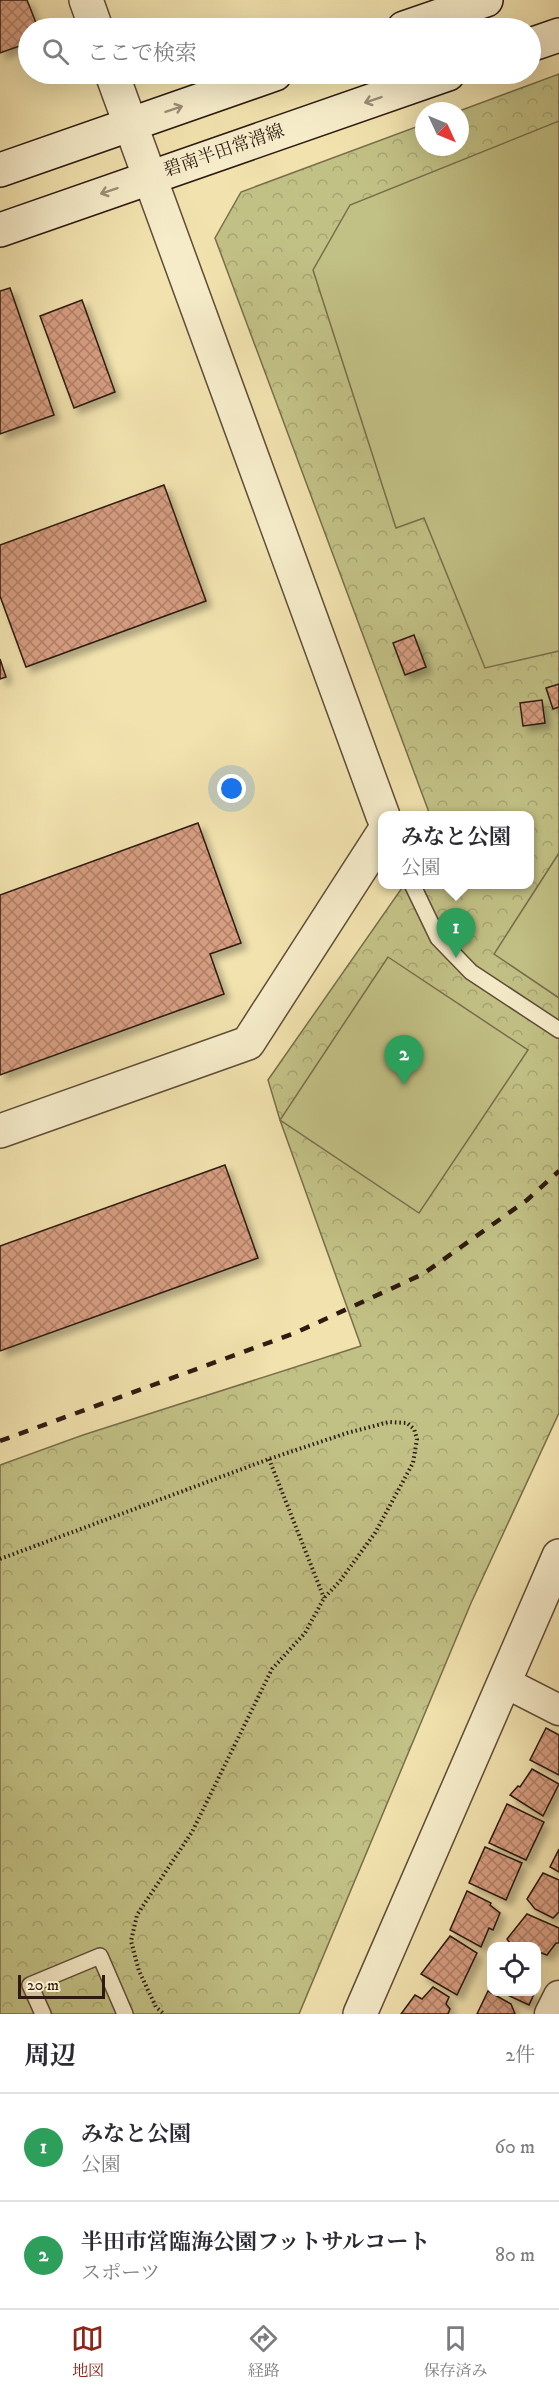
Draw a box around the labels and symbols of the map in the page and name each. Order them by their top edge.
one-way arrow [364,95,383,106]
one-way arrow [164,102,183,113]
north arrow [415,102,469,156]
street label: 碧南半田常滑線 [161,120,287,182]
one-way arrow [101,187,119,198]
your location [217,774,246,803]
pin: 1 [436,908,476,958]
pin: 2 [384,1036,424,1085]
scale bar [18,1972,105,2000]

